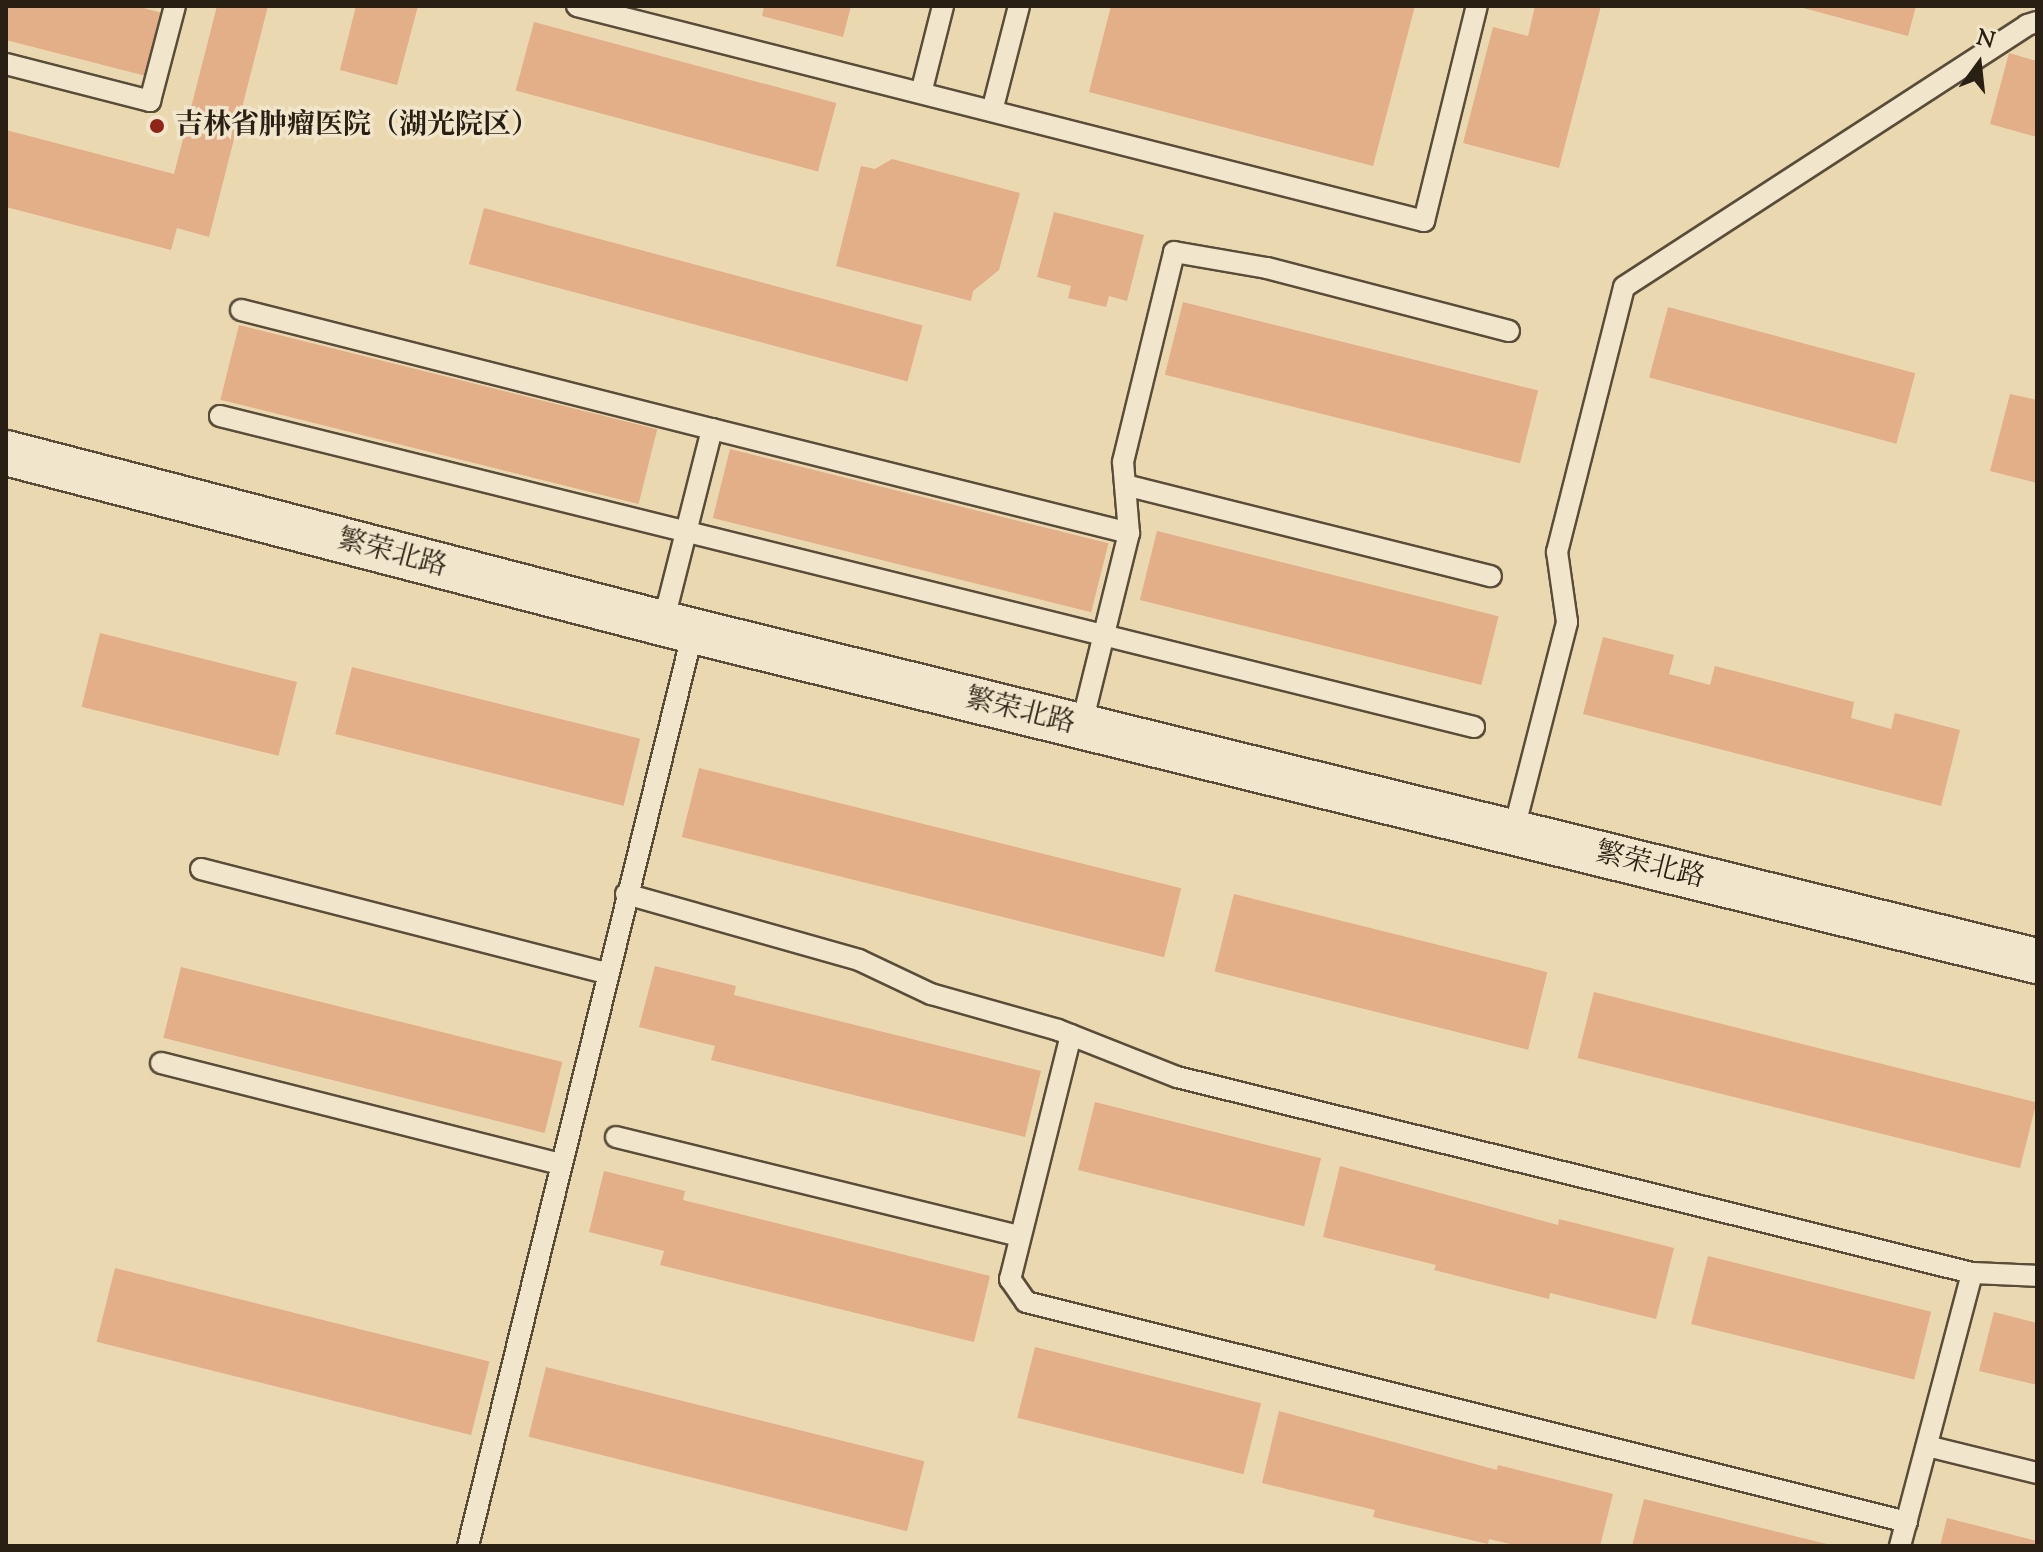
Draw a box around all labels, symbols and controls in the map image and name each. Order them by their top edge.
text: N [1973,23,1998,59]
north arrow [1939,24,2019,104]
place label: 吉林省肿瘤医院（湖光院区） [175,109,539,143]
marker: 吉林省肿瘤医院（湖光院区） [146,115,168,137]
street label: 繁荣北路 [334,523,450,585]
street label: 繁荣北路 [962,682,1078,742]
street label: 繁荣北路 [1592,836,1708,896]

